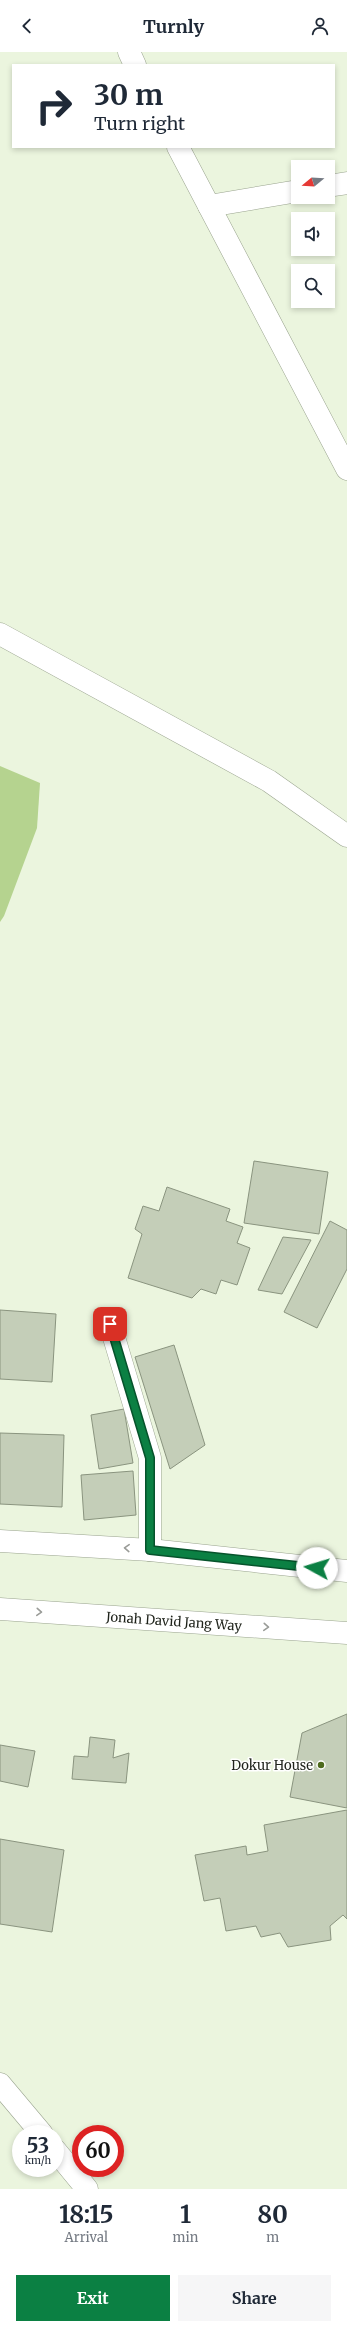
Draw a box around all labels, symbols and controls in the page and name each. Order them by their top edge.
icon: back [16,15,38,37]
text: Turnly [143,15,204,38]
icon: person [309,15,331,37]
text: 30 m [94,77,163,113]
icon: right [28,80,80,132]
text: Turn right [94,112,185,135]
north arrow [291,160,335,204]
map controls [291,160,335,308]
button: sound [291,212,335,256]
button: search [291,264,335,308]
pin [93,1307,127,1341]
icon: arrive [99,1313,121,1335]
one-way arrow [124,1544,130,1553]
position arrow [296,1547,338,1589]
one-way arrow [36,1607,42,1616]
street label: Jonah David Jang Way [105,1608,243,1635]
one-way arrow [263,1623,269,1632]
place label: Dokur House [231,1757,313,1774]
marker: Dokur House [316,1760,326,1770]
speed limit sign: 60 [72,2125,124,2177]
text: 53 [27,2133,49,2158]
text: km/h [25,2154,51,2167]
text: 18:15 [59,2199,114,2230]
text: 1 [180,2199,191,2230]
text: 80 [257,2199,288,2230]
text: Arrival [65,2229,108,2246]
text: min [173,2229,198,2246]
text: m [266,2229,279,2246]
button: Exit [16,2275,170,2321]
button: Share [178,2275,331,2321]

